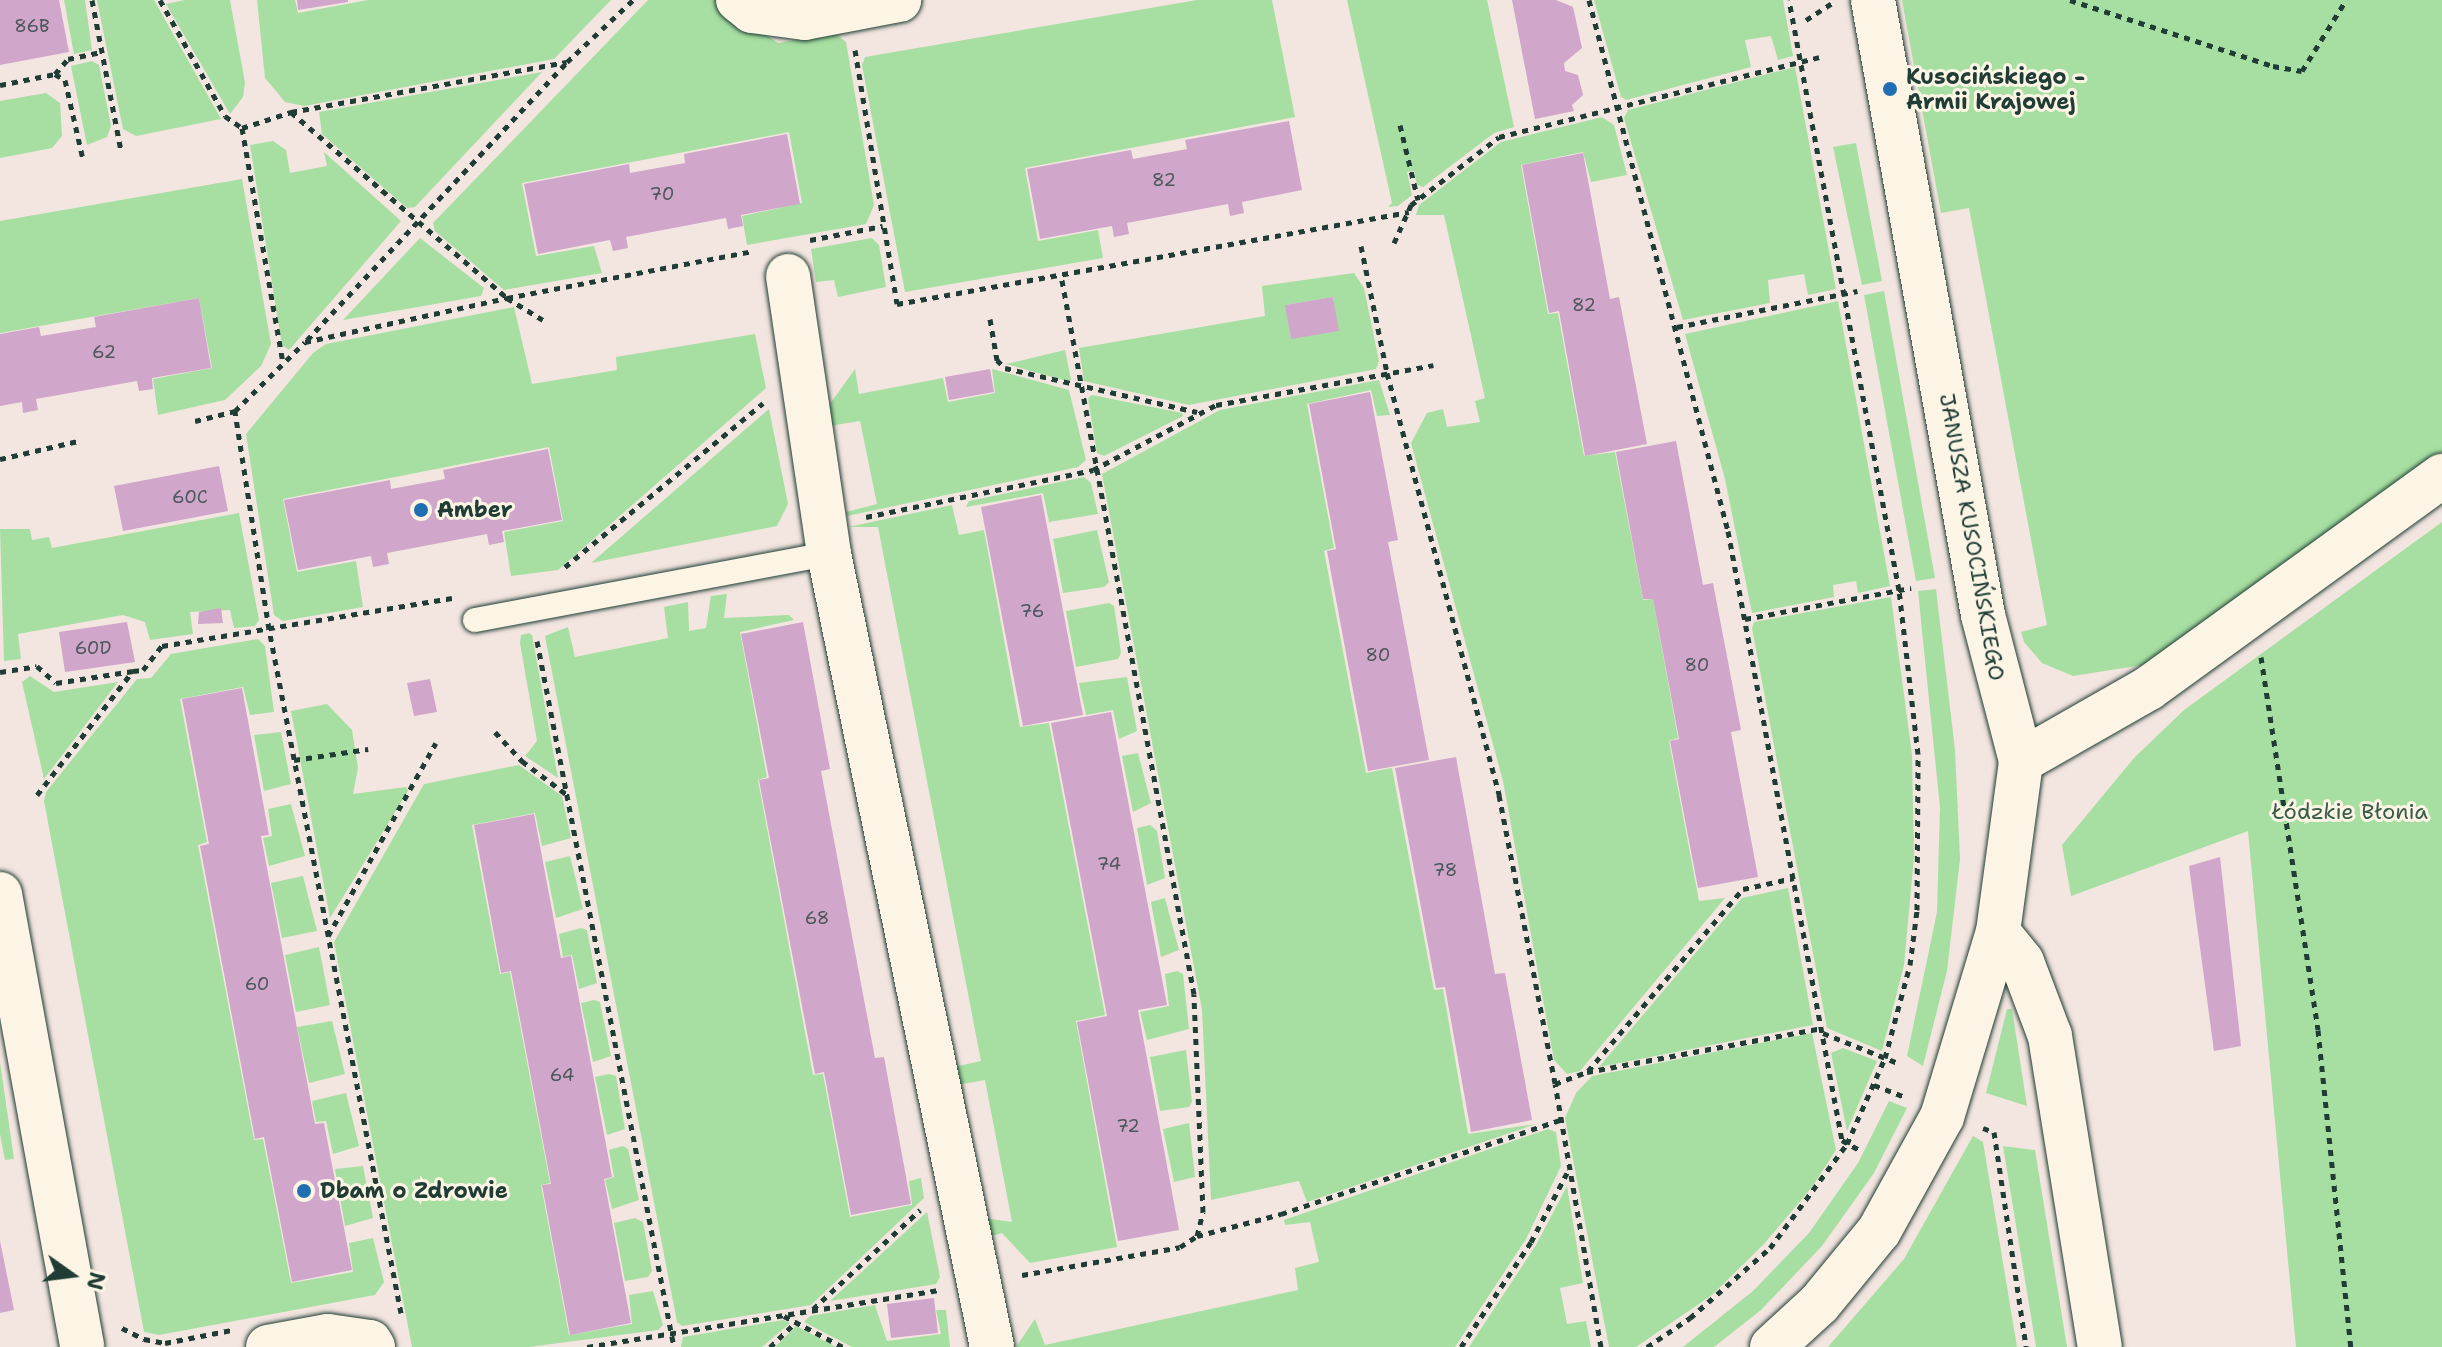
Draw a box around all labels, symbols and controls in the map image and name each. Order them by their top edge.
house number: 86B [14,15,50,37]
place label: Kusocińskiego - Armii Krajowej [1906,63,2085,114]
marker: Kusocińskiego - Armii Krajowej [1881,80,1899,98]
house number: 82 [1152,169,1176,191]
house number: 70 [650,183,674,205]
house number: 82 [1572,294,1596,316]
house number: 62 [92,341,116,363]
street label: JANUSZA KUSOCIŃSKIEGO [1934,391,2010,683]
house number: 60C [172,486,208,508]
place label: Amber [437,497,512,523]
marker: Amber [412,501,430,519]
house number: 76 [1020,600,1044,622]
house number: 60D [75,637,111,659]
house number: 80 [1366,644,1390,666]
house number: 80 [1685,654,1709,676]
park label: Łódzkie Błonia [2272,799,2428,825]
house number: 74 [1097,853,1121,875]
house number: 78 [1433,859,1457,881]
house number: 68 [805,907,829,929]
house number: 60 [245,973,269,995]
house number: 64 [550,1064,574,1086]
house number: 72 [1116,1115,1140,1137]
place label: Dbam o Zdrowie [320,1178,508,1204]
marker: Dbam o Zdrowie [295,1182,313,1200]
north arrow [32,1235,112,1315]
text: N [80,1269,112,1293]

